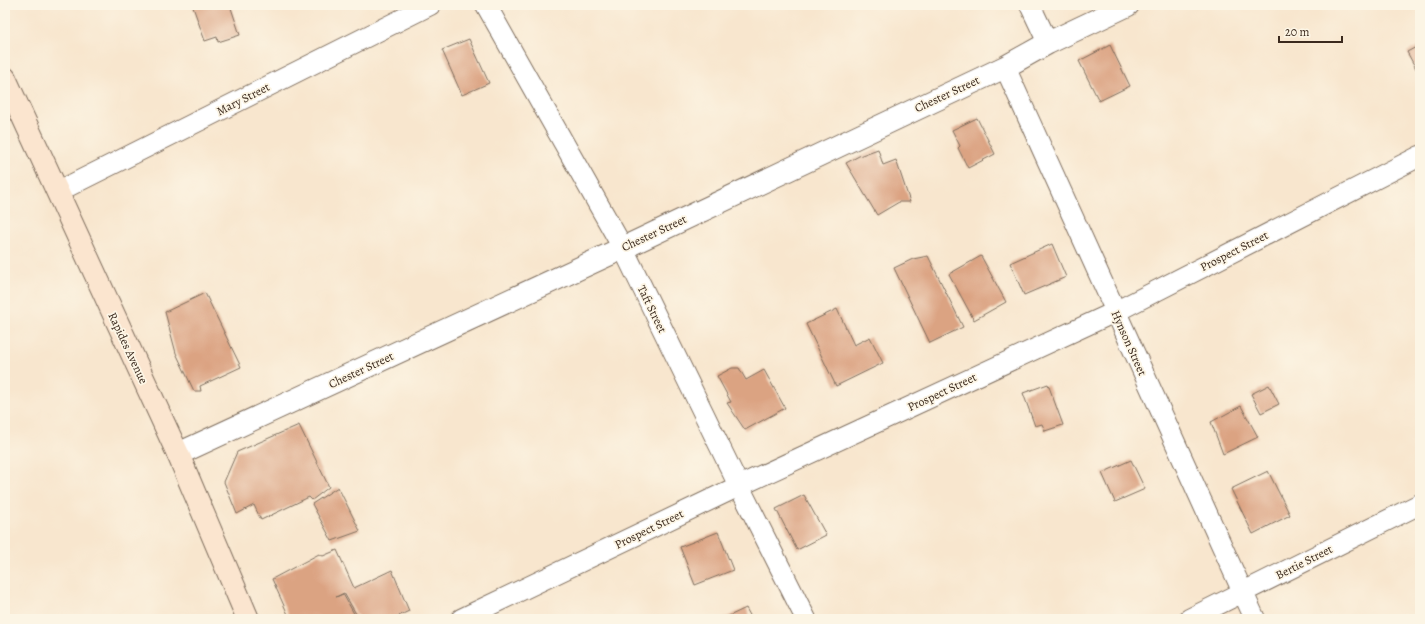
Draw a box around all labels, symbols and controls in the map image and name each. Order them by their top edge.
scale bar [1279,18,1342,44]
text: 20 m [1285,24,1309,40]
street label: Chester Street [912,72,982,116]
street label: Mary Street [214,79,272,119]
street label: Chester Street [619,211,689,255]
street label: Prospect Street [1197,227,1271,275]
street label: Taft Street [634,282,670,336]
street label: Hynson Street [1107,308,1151,378]
street label: Rapides Avenue [104,310,152,386]
street label: Chester Street [326,348,396,392]
street label: Prospect Street [905,369,979,415]
street label: Prospect Street [612,505,686,553]
street label: Bertie Street [1273,541,1335,583]

